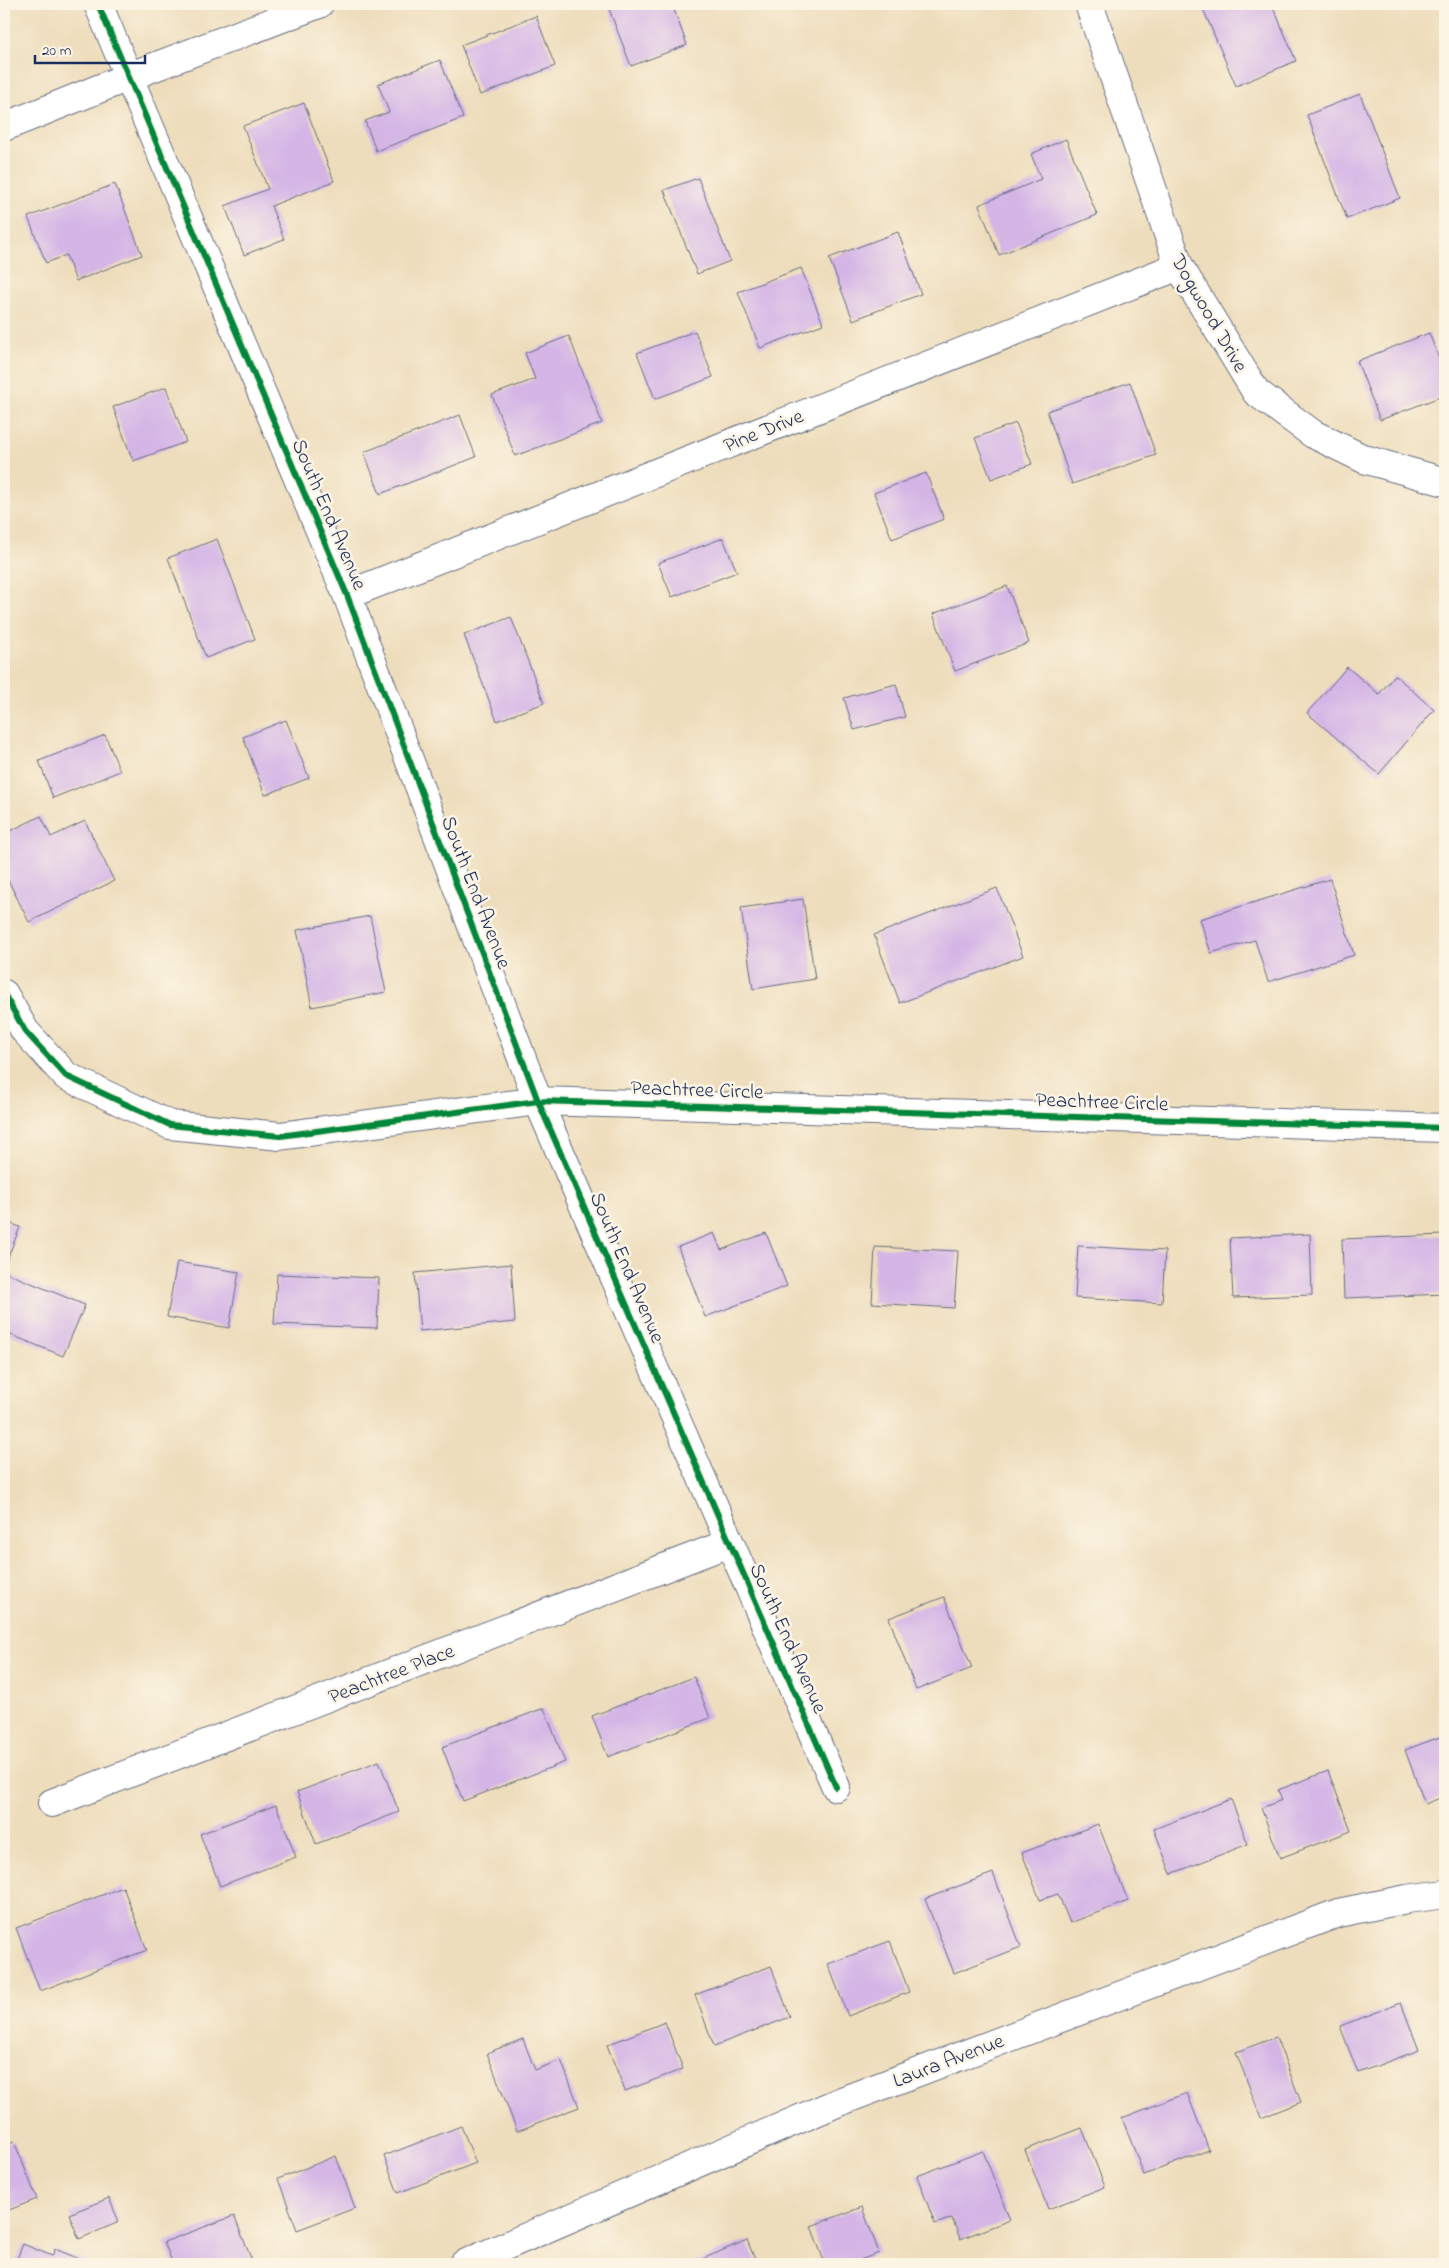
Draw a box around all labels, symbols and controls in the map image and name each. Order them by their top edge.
scale bar [35,32,145,64]
text: 20 m [42,40,72,62]
street label: Dogwood Drive [1160,248,1255,380]
street label: Pine Drive [719,402,809,461]
street label: South End Avenue [283,435,374,596]
street label: South End Avenue [432,812,518,974]
street label: Peachtree Circle [630,1074,764,1108]
street label: Peachtree Circle [1035,1086,1169,1120]
street label: South End Avenue [581,1188,672,1349]
street label: South End Avenue [741,1559,834,1719]
street label: Peachtree Place [324,1637,460,1713]
street label: Laura Avenue [889,2027,1009,2097]

